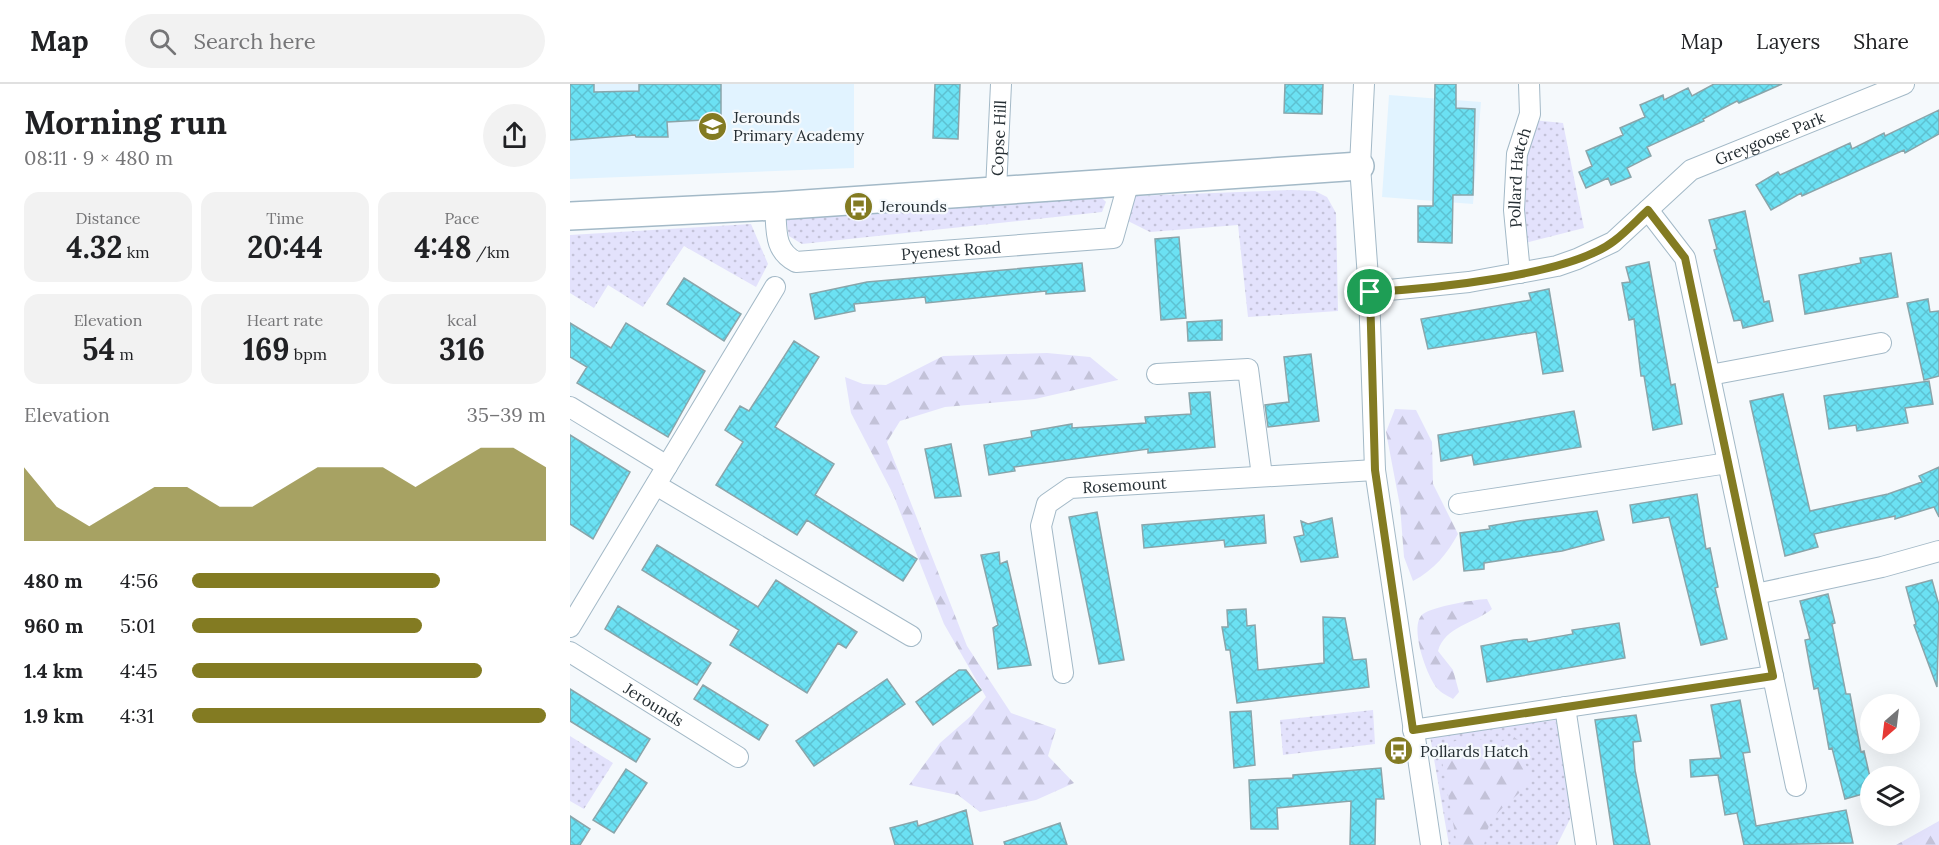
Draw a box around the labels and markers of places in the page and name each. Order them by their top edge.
place label: Jerounds Primary Academy [732,107,865,145]
school or university icon: Jerounds Primary Academy [696,110,728,142]
bus stop icon: Jerounds [843,190,875,222]
place label: Jerounds [879,196,947,216]
pin [1344,266,1395,317]
bus stop icon: Pollards Hatch [1383,735,1415,767]
place label: Pollards Hatch [1420,741,1529,761]

